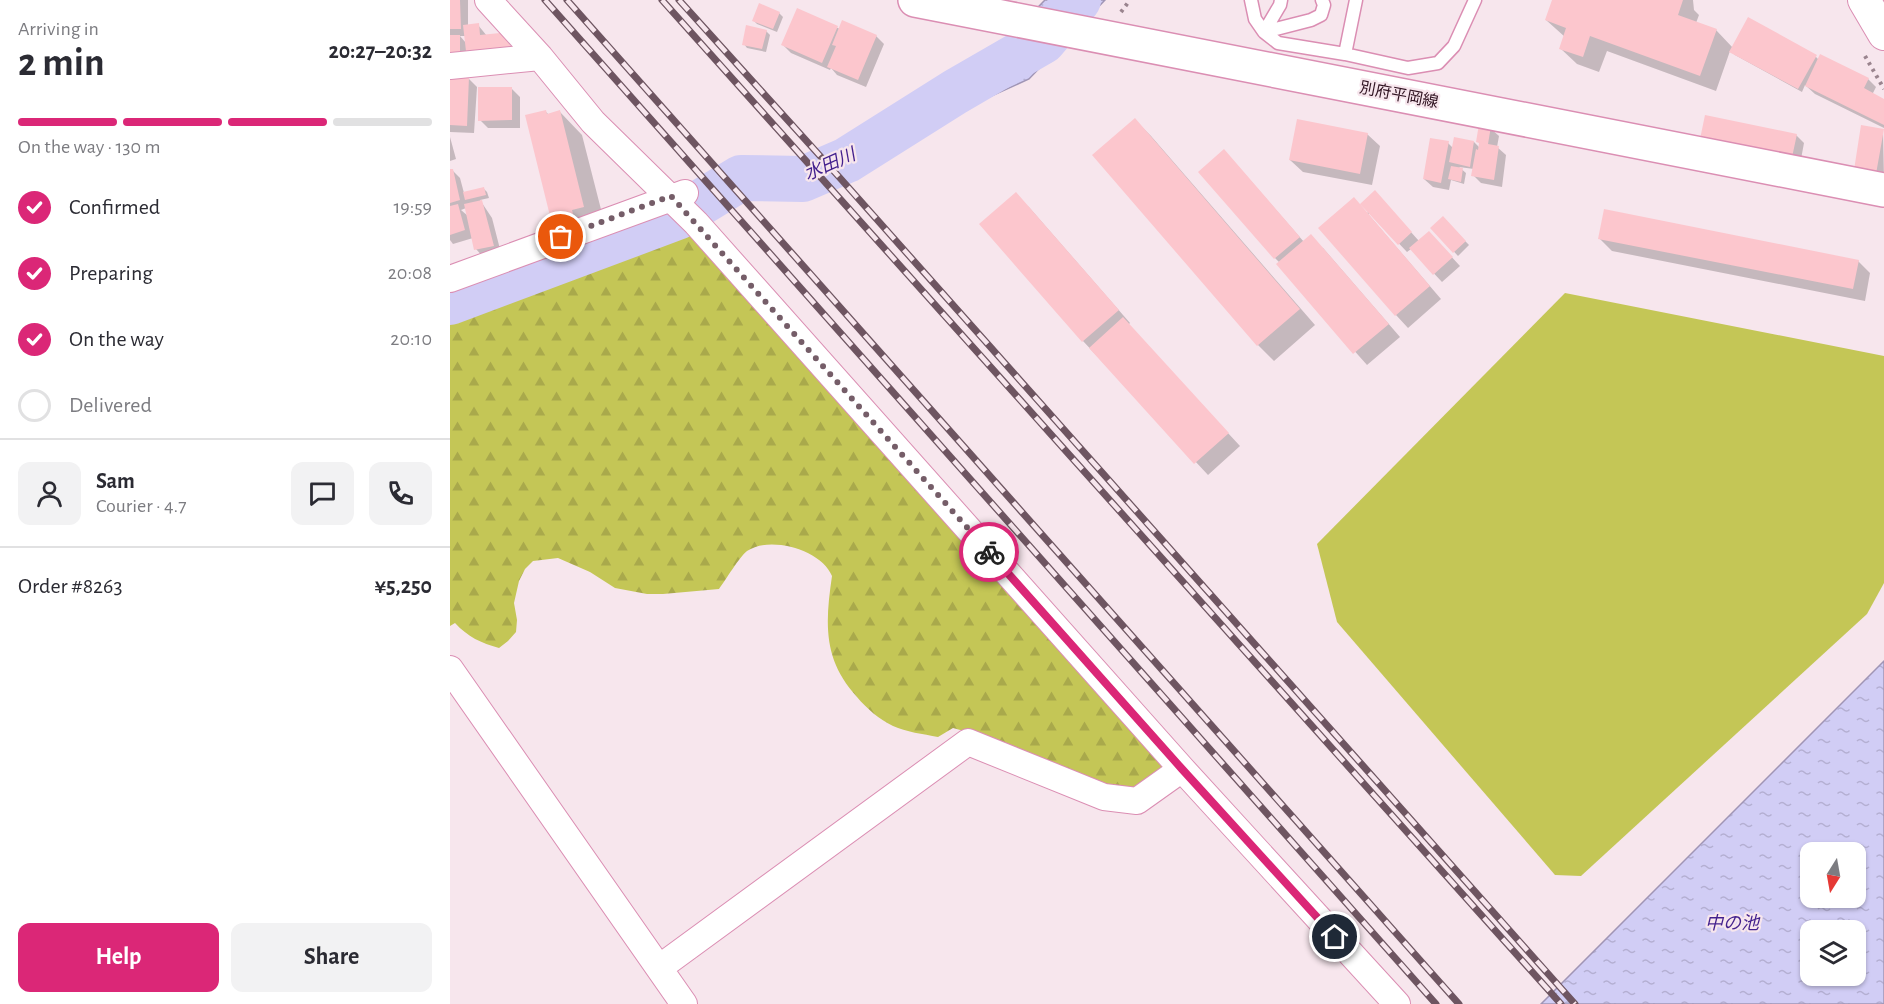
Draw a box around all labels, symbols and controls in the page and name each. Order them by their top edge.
text: Arriving in [18,19,99,39]
text: 20:27–20:32 [328,40,432,62]
text: 2 min [18,44,105,83]
street label: 別府平岡線 [1358,79,1440,110]
text: On the way · 130 m [18,137,160,157]
water label: 水田川 [801,143,860,184]
icon: check [18,191,51,224]
text: Confirmed [69,196,160,218]
text: 19:59 [393,197,432,217]
pin [535,211,586,262]
icon: bag [544,220,577,253]
icon: check [18,257,51,290]
text: Preparing [69,262,153,284]
text: 20:08 [388,263,432,283]
icon: check [18,323,51,356]
text: On the way [69,328,164,350]
text: 20:10 [390,329,432,349]
text: Delivered [69,394,152,416]
button: person [18,462,81,525]
button: chat [291,462,354,525]
button: phone [369,462,432,525]
text: Sam [96,470,135,492]
text: Courier · 4.7 [96,496,187,516]
courier [959,522,1019,582]
icon: bike [973,536,1006,569]
text: Order #8263 [18,575,123,597]
text: ¥5,250 [375,575,432,597]
north arrow [1800,842,1866,908]
map controls [1800,842,1866,986]
pin [1309,911,1360,962]
water label: 中の池 [1705,913,1761,933]
icon: home [1318,920,1351,953]
button: layers [1800,920,1866,986]
button: Help [18,923,219,992]
button: Share [231,923,432,992]

